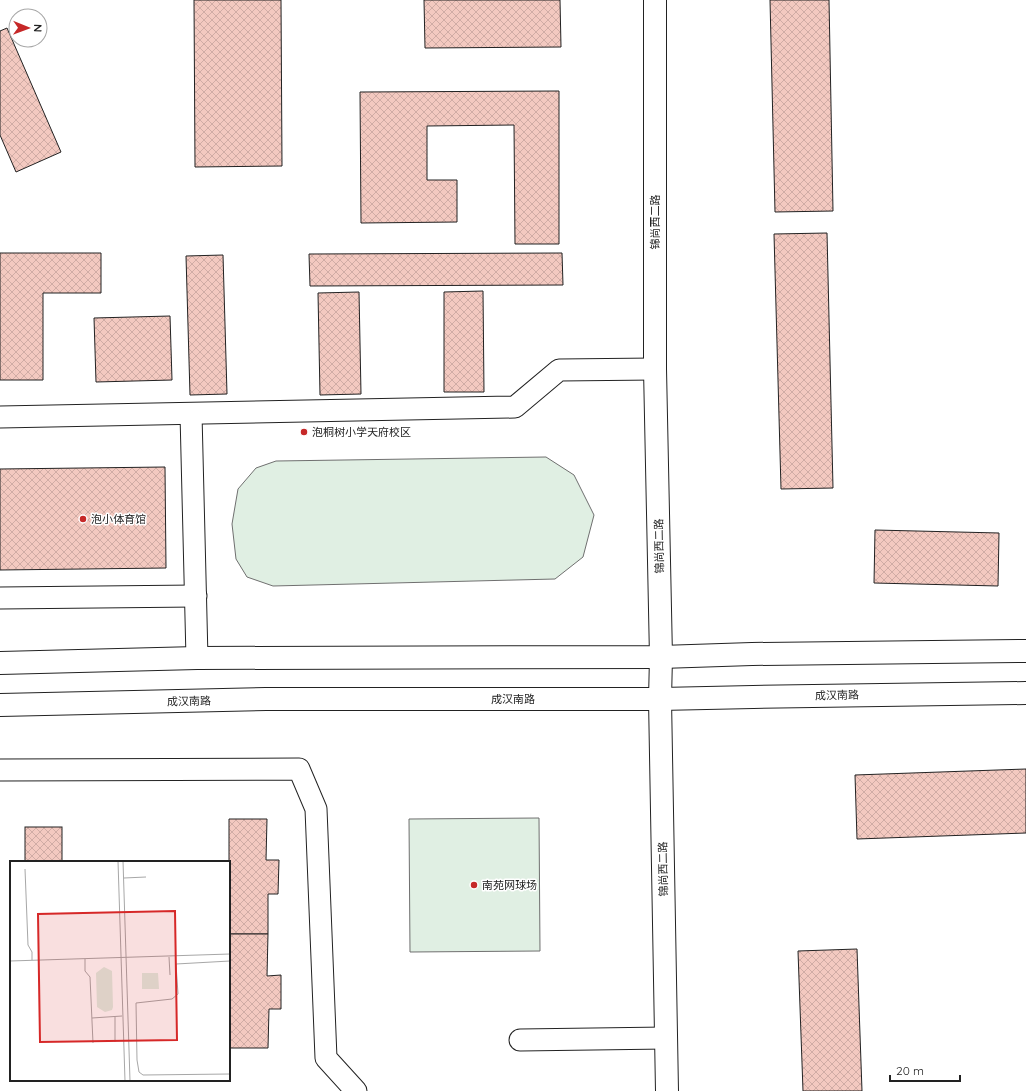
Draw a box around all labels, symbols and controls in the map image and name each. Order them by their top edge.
north arrow [8,8,48,48]
text: N [31,24,45,32]
street label: 锦尚西二路 [648,195,662,250]
place label: 泡桐树小学天府校区 [312,425,411,439]
marker: 泡桐树小学天府校区 [299,427,309,437]
place label: 泡小体育馆 [91,512,146,526]
marker: 泡小体育馆 [78,514,88,524]
street label: 锦尚西二路 [652,518,666,574]
street label: 成汉南路 [815,688,859,702]
street label: 成汉南路 [491,692,535,706]
street label: 成汉南路 [167,694,211,708]
street label: 锦尚西二路 [656,841,670,897]
inset map [10,861,230,1081]
place label: 南苑网球场 [482,878,537,892]
marker: 南苑网球场 [469,880,479,890]
scale bar [890,1057,960,1083]
text: 20 m [896,1063,924,1078]

